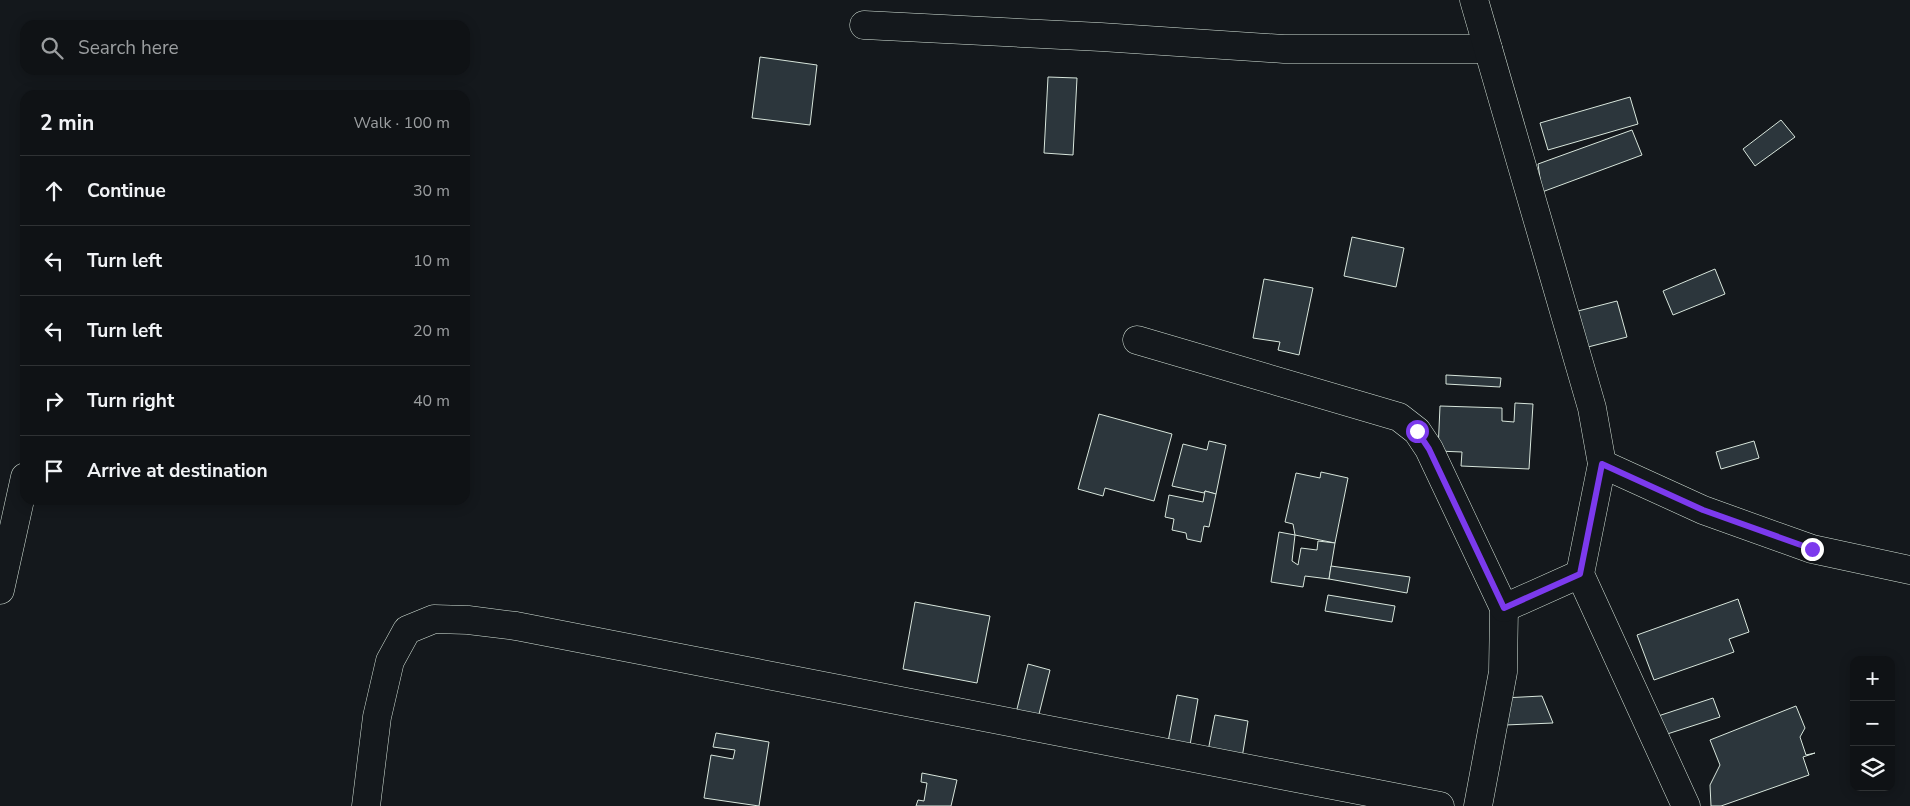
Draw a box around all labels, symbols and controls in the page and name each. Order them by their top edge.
search box [20,20,470,75]
icon: search [38,34,66,62]
text: Search here [78,35,179,61]
text: 2 min [40,109,94,137]
text: Walk · 100 m [354,112,450,134]
icon: ahead [40,177,68,205]
text: Continue [87,178,166,204]
text: 30 m [413,180,450,202]
icon: left [40,247,68,275]
text: Turn left [87,248,162,274]
text: 10 m [413,250,450,272]
icon: left [40,317,68,345]
text: Turn left [87,318,162,344]
text: 20 m [413,320,450,342]
icon: right [40,387,68,415]
text: Turn right [87,388,174,414]
text: 40 m [413,390,450,412]
route start [1406,420,1429,443]
icon: arrive [40,457,68,485]
text: Arrive at destination [87,458,268,484]
route end [1801,538,1824,561]
map controls [1850,656,1895,791]
button: + [1850,656,1895,701]
button: − [1850,701,1895,746]
button: layers [1850,746,1895,791]

